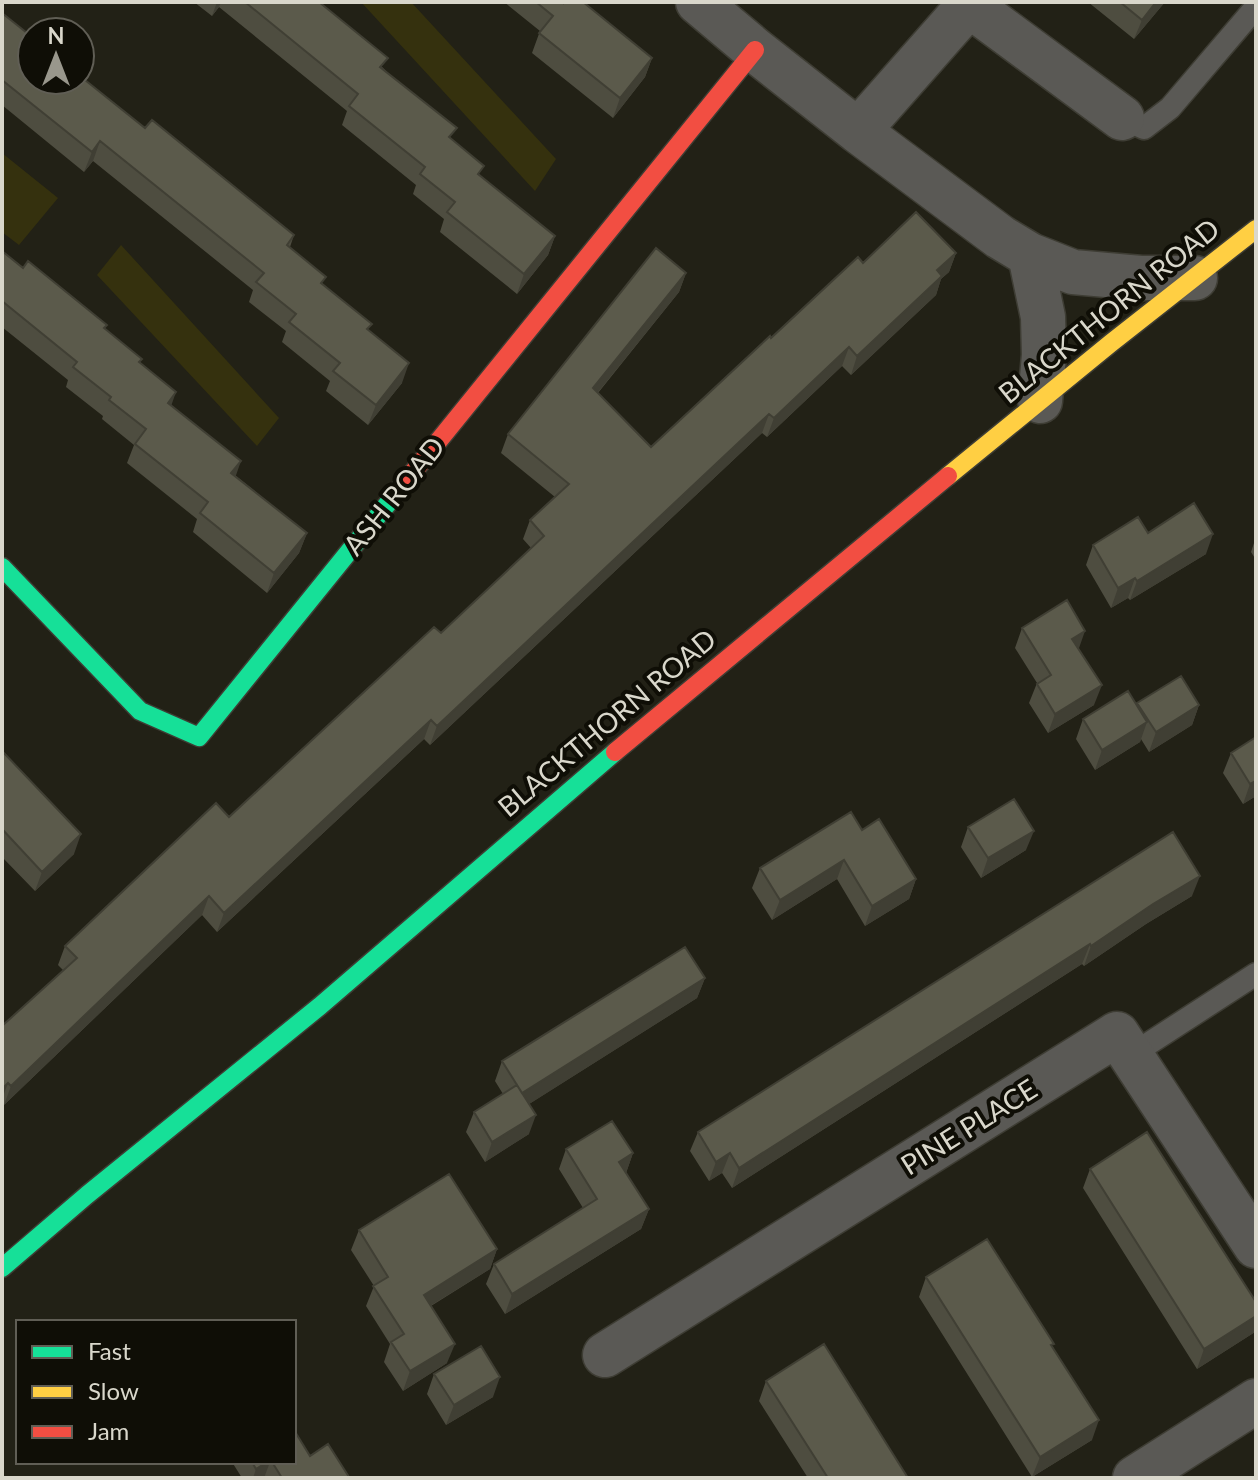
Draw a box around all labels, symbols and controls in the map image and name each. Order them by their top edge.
north arrow [16,16,96,96]
text: N [48,22,64,49]
street label: BLACKTHORN ROAD [991,211,1226,410]
street label: ASH ROAD [335,429,451,561]
street label: BLACKTHORN ROAD [490,621,722,823]
street label: PINE PLACE [894,1071,1043,1181]
legend [16,1320,296,1464]
text: Fast [88,1336,131,1365]
text: Slow [88,1376,139,1405]
text: Jam [88,1416,129,1445]

